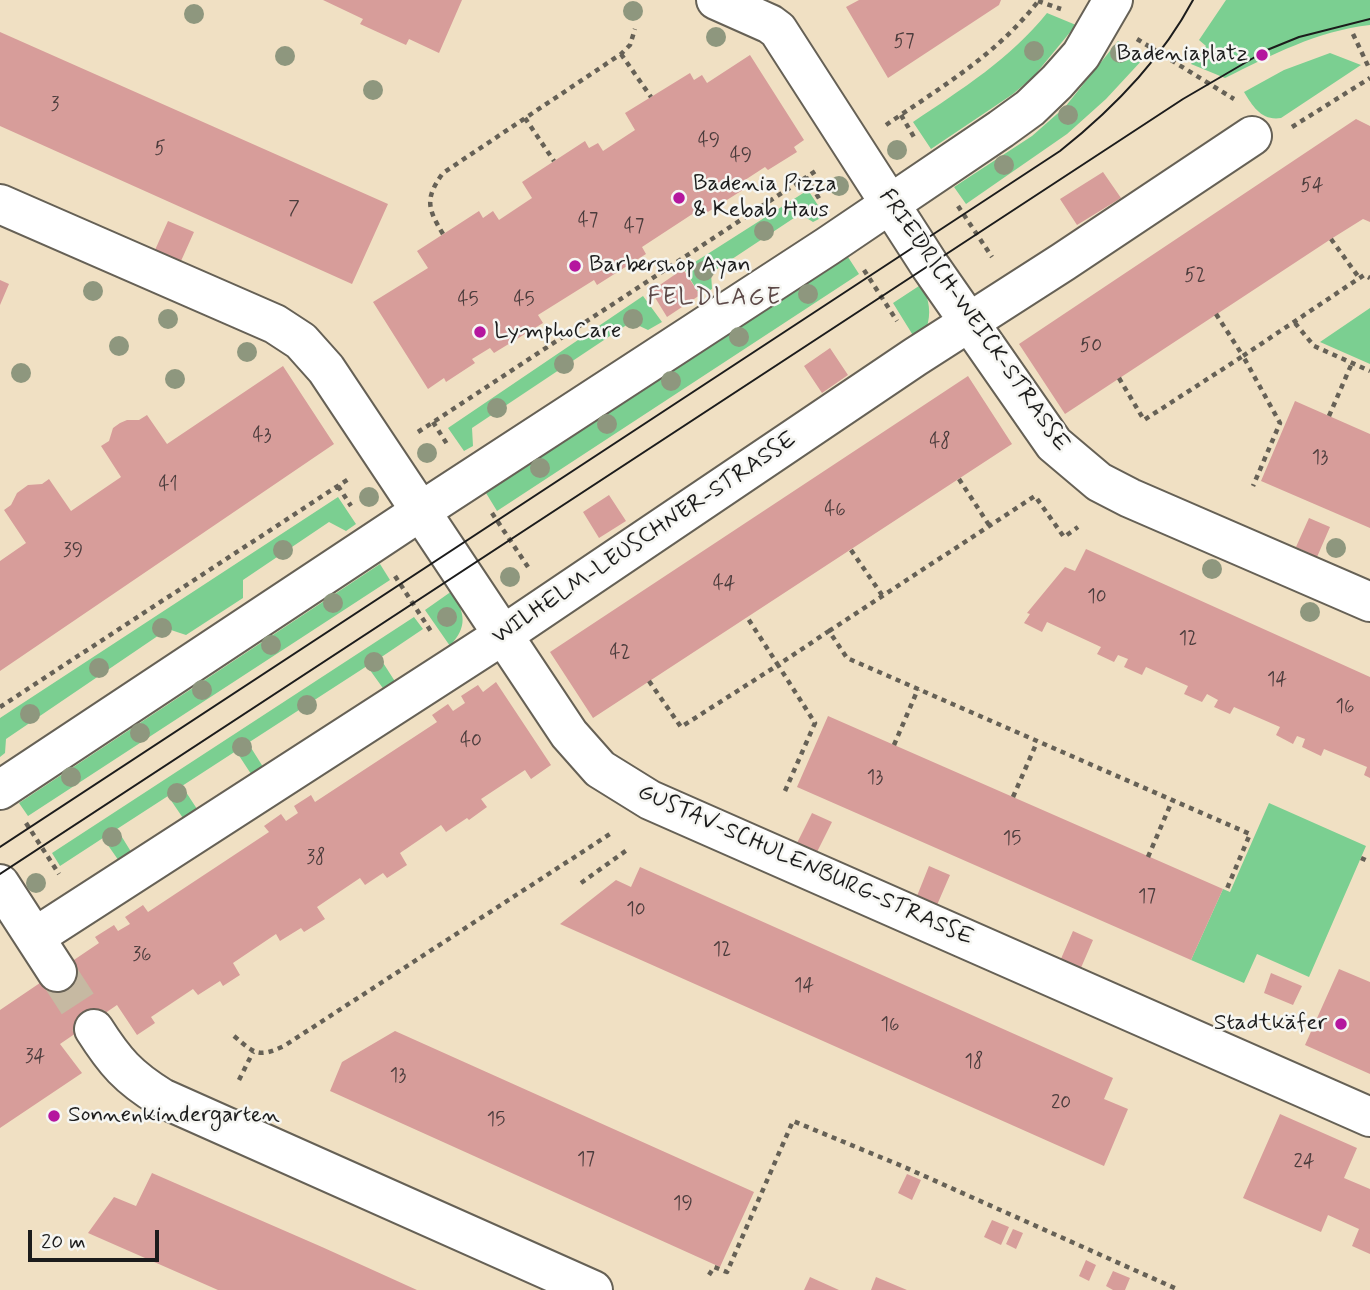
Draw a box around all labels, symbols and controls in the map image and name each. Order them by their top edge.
house number: 57 [894,32,914,54]
place label: Badeniaplatz [1117,41,1248,69]
marker: Badeniaplatz [1254,47,1270,63]
house number: 3 [51,95,59,117]
house number: 49 [698,131,720,153]
house number: 5 [154,139,166,161]
house number: 49 [730,146,752,168]
place label: Badenia Pizza & Kebab Haus [693,171,837,225]
house number: 54 [1301,176,1323,198]
street label: FRIEDRICH-WEICK-STRASSE [872,185,1074,457]
marker: Badenia Pizza & Kebab Haus [671,190,687,206]
house number: 7 [288,199,300,221]
house number: 47 [578,211,598,233]
house number: 47 [624,217,644,239]
place label: Barbershop Ayan [589,252,751,280]
marker: Barbershop Ayan [567,258,583,274]
house number: 52 [1184,266,1206,288]
district label: FELDLAGE [650,285,780,313]
house number: 45 [457,290,479,312]
house number: 45 [513,290,535,312]
place label: LymphoCare [494,318,621,346]
marker: LymphoCare [472,324,488,340]
house number: 50 [1080,336,1102,358]
house number: 43 [252,426,272,448]
street label: WILHELM-LEUSCHNER-STRASSE [488,427,802,651]
house number: 48 [929,432,951,454]
house number: 13 [1312,448,1328,470]
house number: 41 [158,475,178,497]
house number: 46 [824,500,846,522]
house number: 39 [63,541,83,563]
house number: 44 [713,574,735,596]
house number: 10 [1087,587,1107,609]
house number: 12 [1179,629,1197,651]
house number: 42 [609,643,631,665]
house number: 14 [1267,670,1287,692]
house number: 16 [1336,697,1354,719]
house number: 40 [460,731,482,753]
house number: 13 [867,768,883,790]
street label: GUSTAV-SCHULENBURG-STRASSE [633,779,977,953]
house number: 15 [1003,829,1021,851]
house number: 38 [307,848,325,870]
house number: 17 [1138,887,1156,909]
house number: 10 [626,900,646,922]
house number: 12 [713,940,731,962]
house number: 36 [132,945,152,967]
house number: 14 [794,976,814,998]
place label: Stadtkäfer [1214,1010,1327,1038]
house number: 16 [881,1015,899,1037]
marker: Stadtkäfer [1333,1016,1349,1032]
house number: 34 [25,1047,45,1069]
house number: 18 [965,1052,983,1074]
house number: 13 [390,1066,406,1088]
house number: 20 [1051,1093,1071,1115]
place label: Sonnenkindergarten [68,1102,280,1130]
marker: Sonnenkindergarten [46,1108,62,1124]
house number: 15 [487,1110,505,1132]
house number: 17 [577,1150,595,1172]
house number: 24 [1294,1152,1314,1174]
house number: 19 [673,1194,693,1216]
scale bar [32,1216,163,1260]
text: 20 m [41,1228,86,1256]

